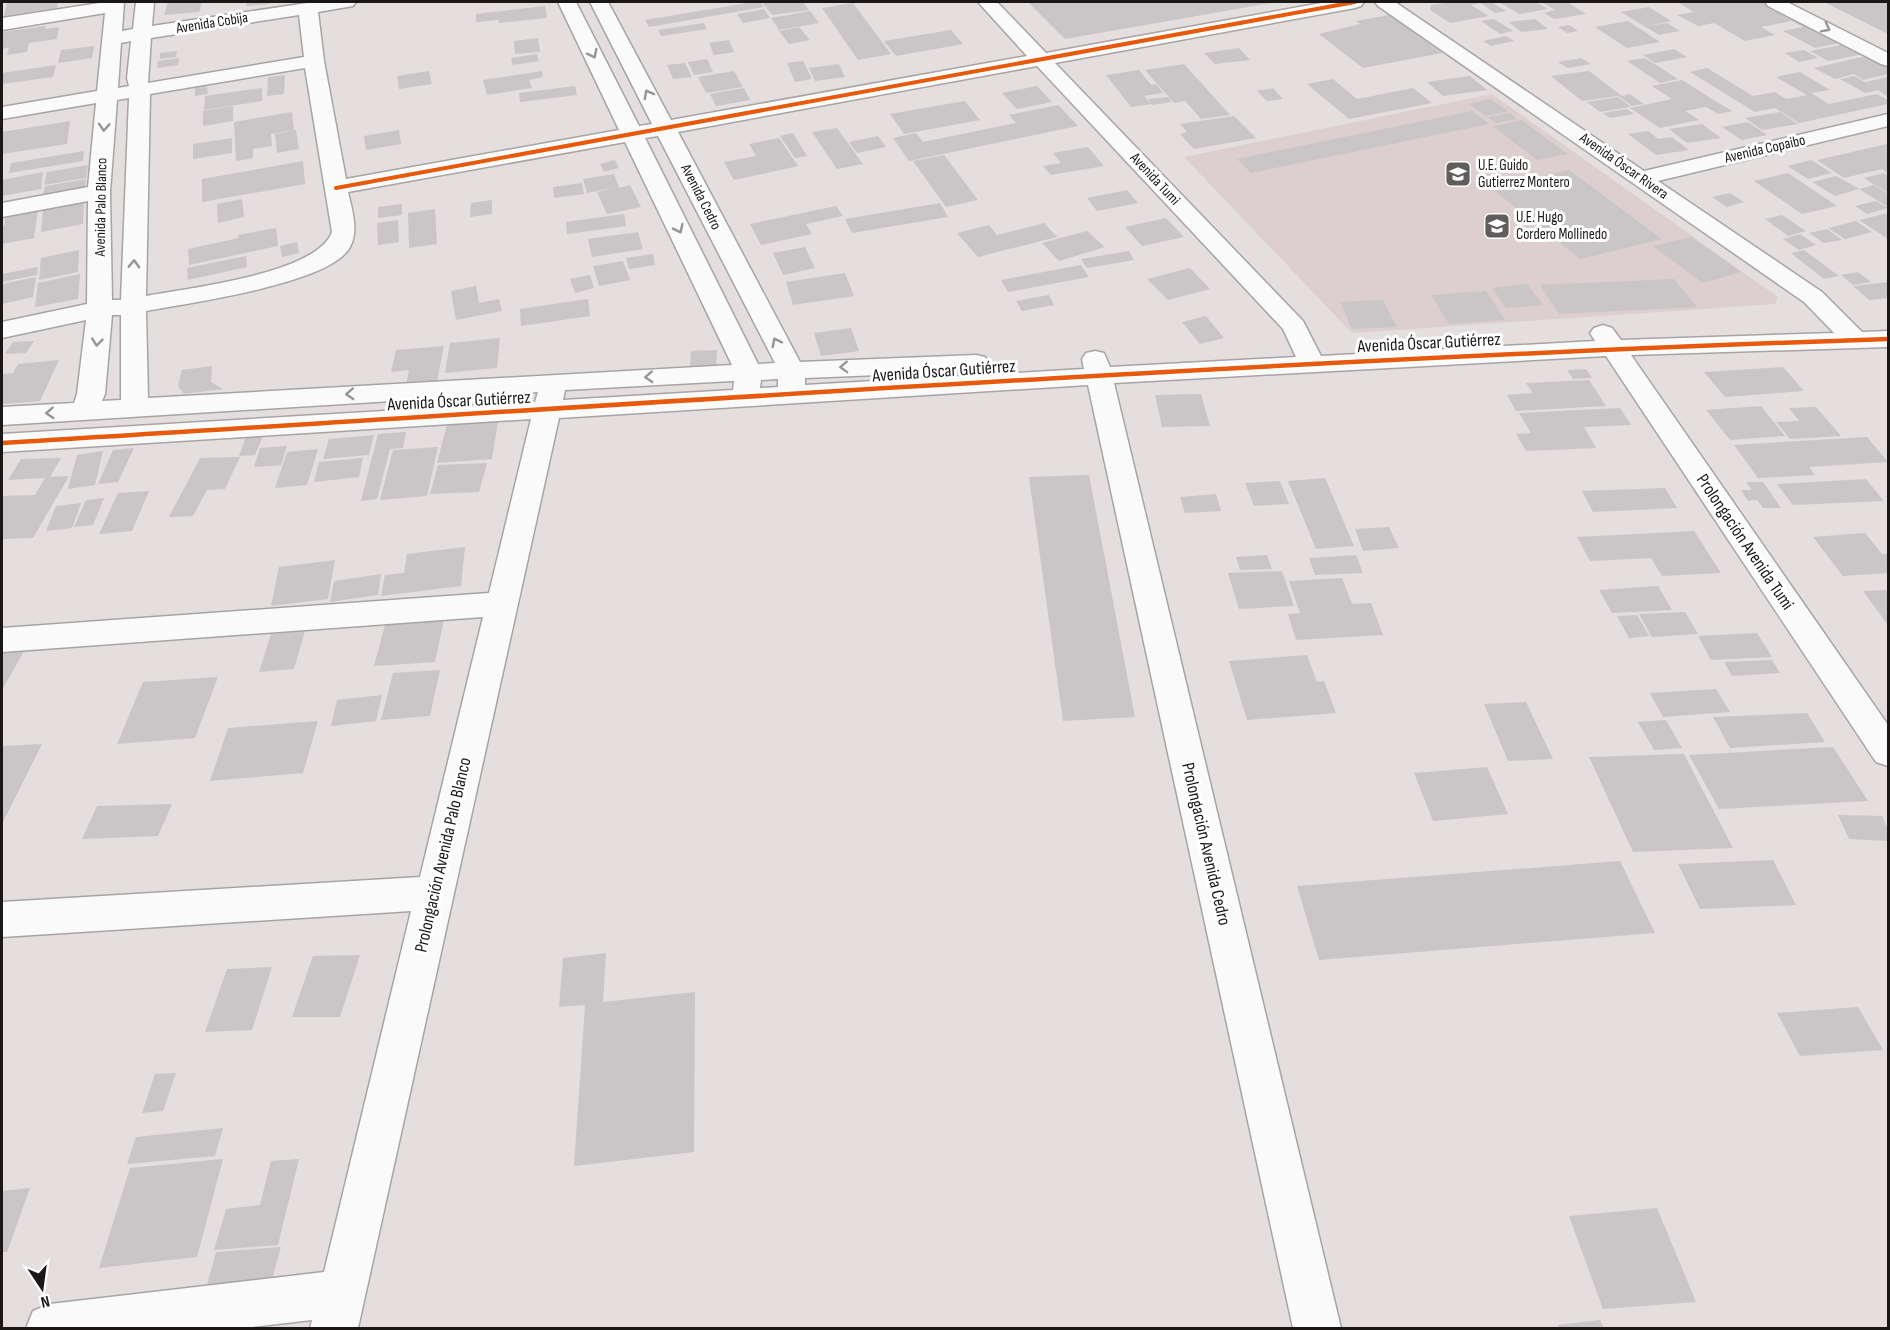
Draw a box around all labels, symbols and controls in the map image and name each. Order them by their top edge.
street label: Avenida Cobija [174,8,249,38]
one-way arrow [1819,21,1830,32]
one-way arrow [586,47,597,58]
one-way arrow [643,89,655,100]
one-way arrow [98,122,111,131]
street label: Avenida Óscar Rivera [1575,128,1672,204]
street label: Avenida Copaibo [1722,131,1807,168]
street label: Avenida Tumi [1125,148,1184,210]
place label: U.E. Guido Gutierrez Montero [1478,156,1570,192]
street label: Avenida Palo Blanco [91,157,111,258]
school or university icon: U.E. Guido Gutierrez Montero [1443,159,1473,189]
street label: Avenida Cedro [676,160,726,233]
place label: U.E. Hugo Cordero Mollinedo [1516,208,1607,244]
school or university icon: U.E. Hugo Cordero Mollinedo [1482,211,1512,241]
one-way arrow [672,222,684,233]
one-way arrow [128,260,141,269]
street label: Avenida Óscar Gutiérrez [1356,329,1502,357]
one-way arrow [772,337,784,348]
one-way arrow [91,338,104,347]
street label: Avenida Óscar Gutiérrez [871,355,1017,387]
one-way arrow [840,361,849,374]
one-way arrow [645,370,654,383]
one-way arrow [345,387,354,400]
street label: Avenida Óscar Gutiérrez [386,387,532,415]
one-way arrow [46,406,55,419]
street label: Prolongación Avenida Tumi [1692,470,1798,614]
street label: Prolongación Avenida Palo Blanco [410,755,476,955]
street label: Prolongación Avenida Cedro [1177,761,1235,927]
north arrow [12,1258,72,1318]
text: N [39,1291,51,1311]

